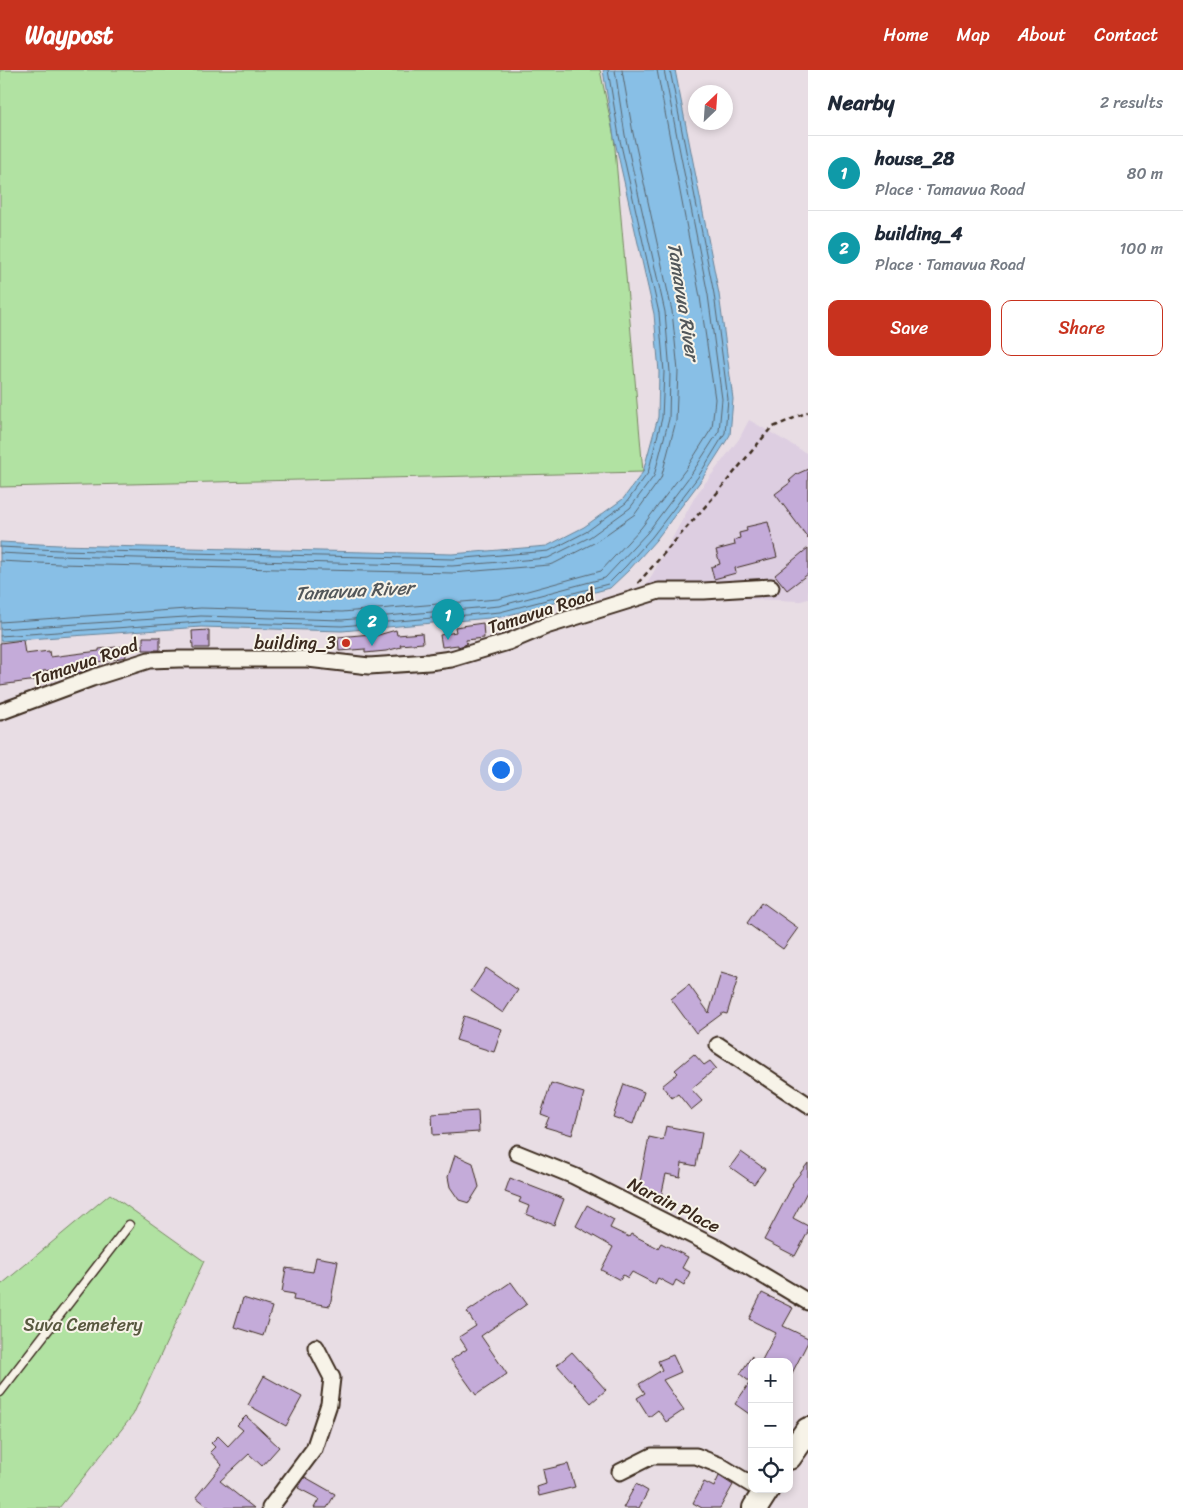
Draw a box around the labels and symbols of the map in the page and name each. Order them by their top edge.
north arrow [688,85,733,130]
water label: Tamavua River [658,240,710,365]
water label: Tamavua River [294,571,417,610]
street label: Tamavua Road [483,578,600,643]
pin: 1 [432,599,464,640]
pin: 2 [356,605,388,646]
place label: building_3 [254,627,336,659]
street label: Tamavua Road [27,628,144,695]
marker: building_3 [340,637,352,649]
your location [488,757,514,783]
street label: Narain Place [622,1168,726,1242]
park label: Suva Cemetery [23,1309,143,1341]

